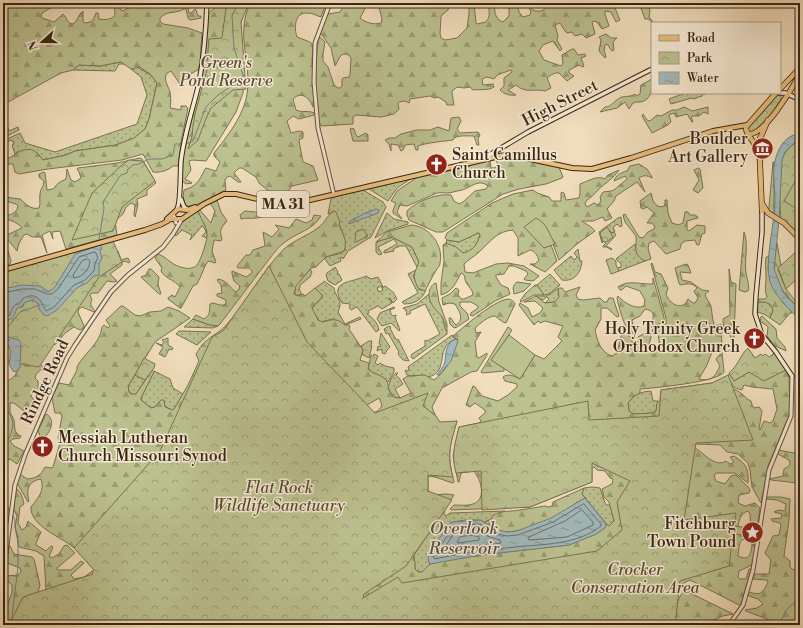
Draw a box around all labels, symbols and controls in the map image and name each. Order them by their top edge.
north arrow [22,22,62,62]
legend [651,22,781,94]
text: Road [687,31,715,46]
text: N [25,38,42,52]
text: Park [687,51,713,66]
park label: Green's Pond Reserve [179,53,273,91]
text: Water [686,71,719,86]
street label: High Street [519,75,602,131]
place label: Boulder Art Gallery [667,129,748,167]
museum icon: Boulder Art Gallery [750,135,776,161]
place label: Saint Camillus Church [452,145,557,183]
church icon: Saint Camillus Church [424,151,450,177]
road number: MA 31 [257,191,309,217]
place label: Holy Trinity Greek Orthodox Church [605,319,742,357]
church icon: Holy Trinity Greek Orthodox Church [742,325,768,351]
street label: Rindge Road [17,336,73,428]
place label: Messiah Lutheran Church Missouri Synod [58,428,227,466]
church icon: Messiah Lutheran Church Missouri Synod [30,434,56,460]
park label: Flat Rock Wildlife Sanctuary [213,478,345,516]
place label: Fitchburg Town Pound [647,514,737,552]
water label: Overlook Reservoir [427,518,500,560]
place icon: Fitchburg Town Pound [739,520,765,546]
park label: Crocker Conservation Area [571,560,699,598]

